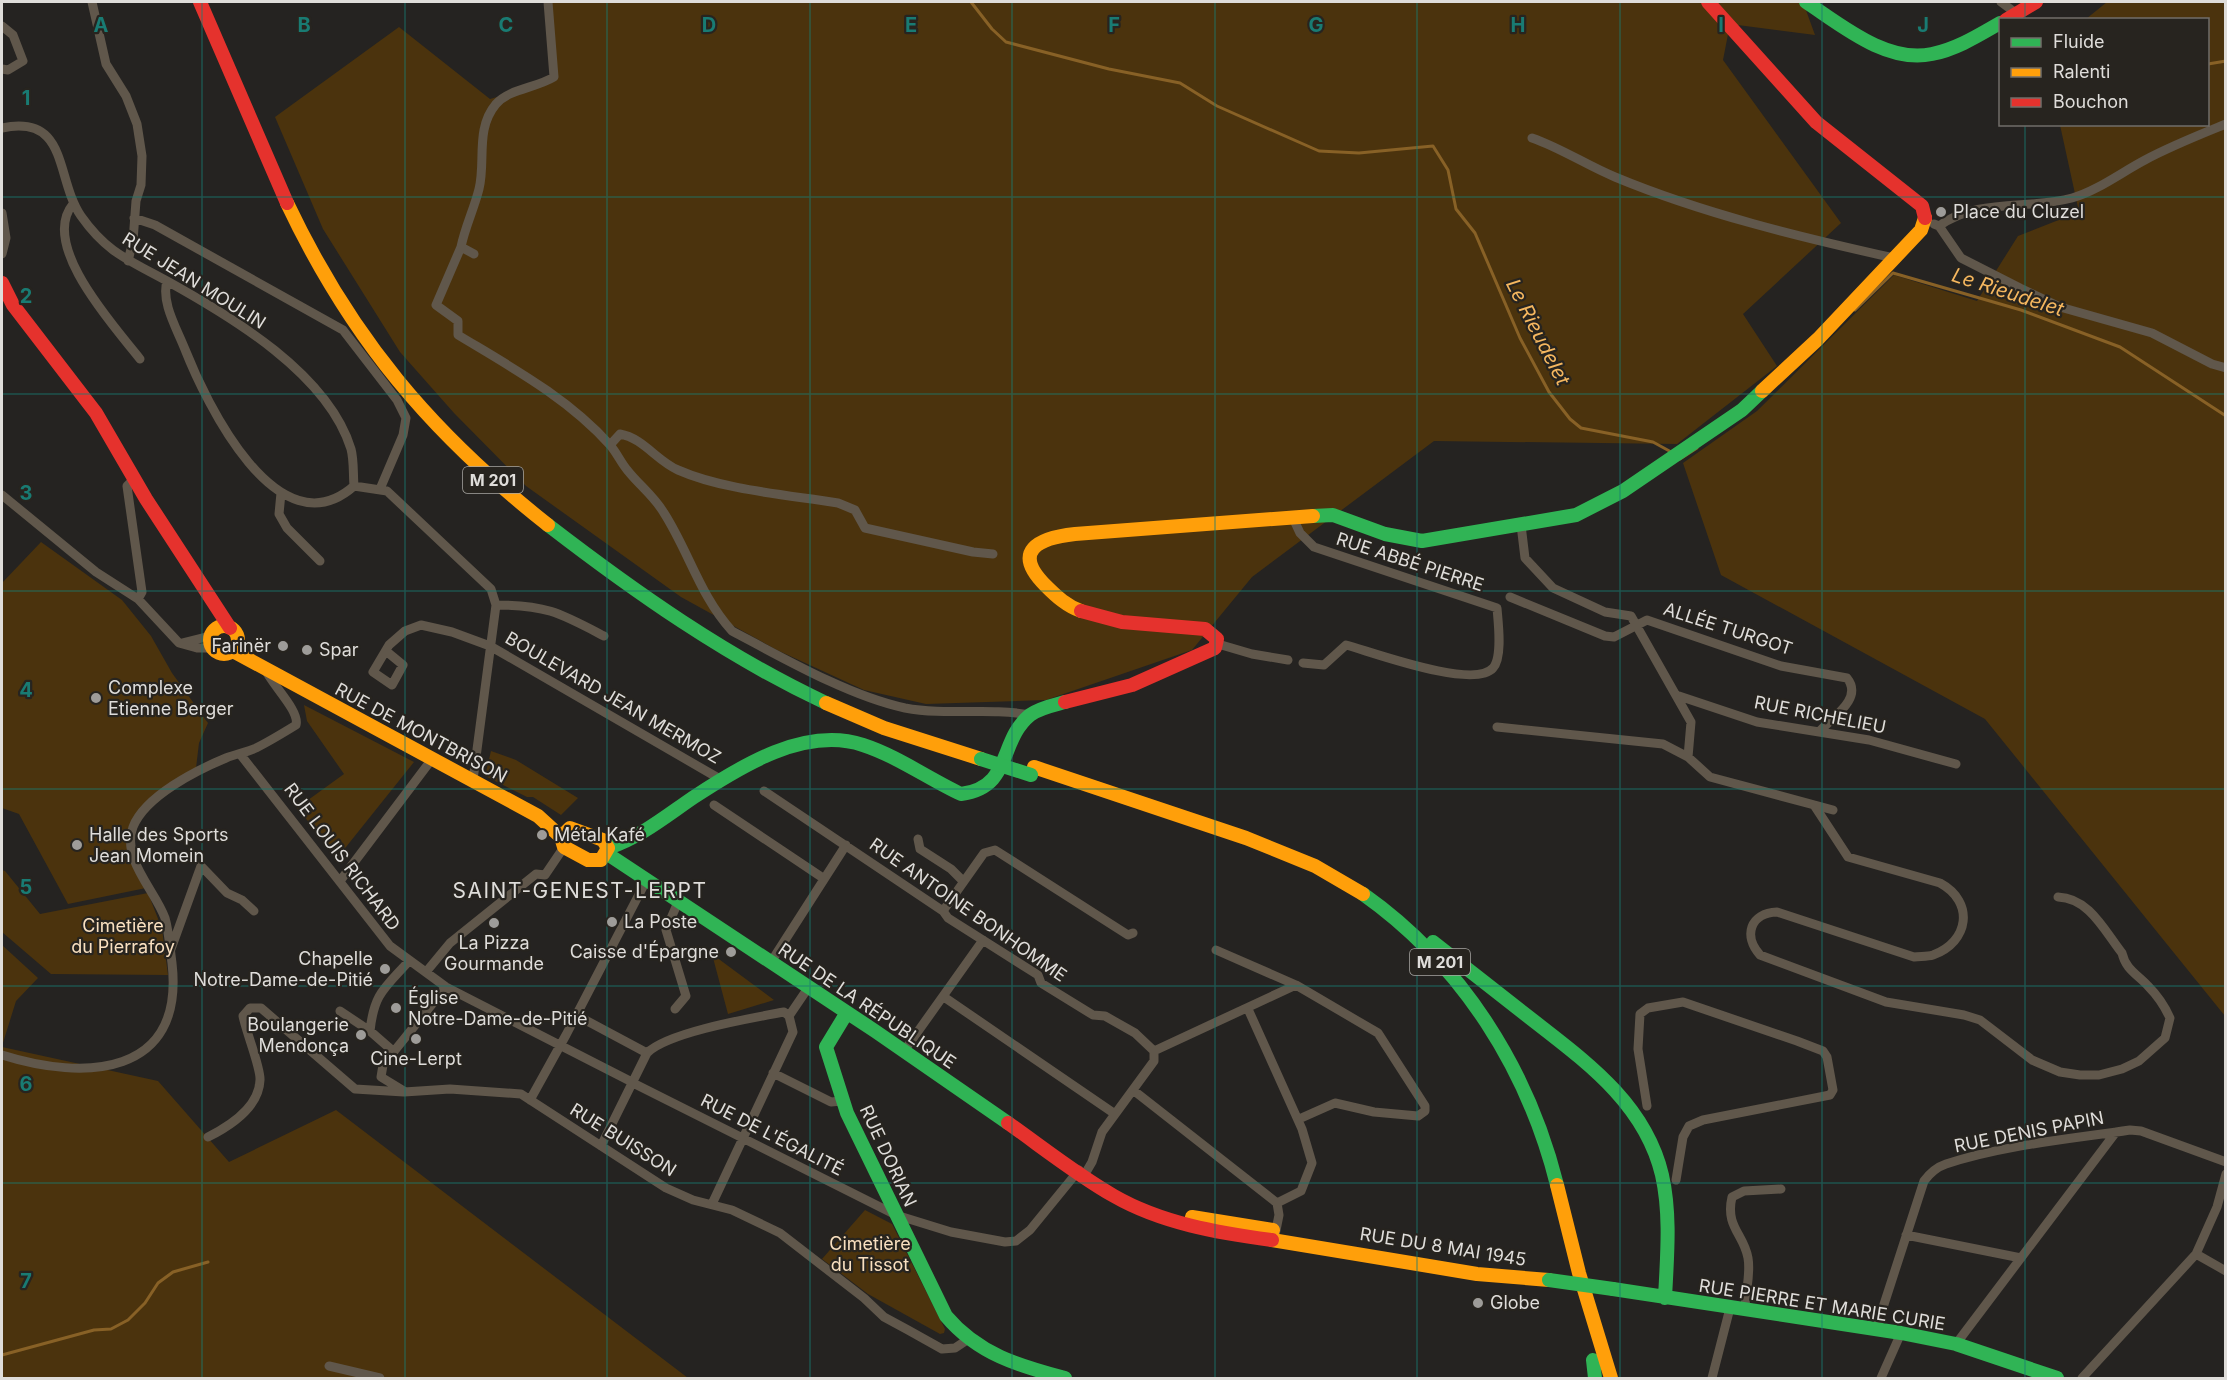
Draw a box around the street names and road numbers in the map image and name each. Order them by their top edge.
street label: RUE JEAN MOULIN [119,228,270,333]
road number: M 201 [463,467,523,493]
street label: RUE ABBÉ PIERRE [1334,527,1487,595]
street label: ALLÉE TURGOT [1661,597,1796,659]
street label: BOULEVARD JEAN MERMOZ [502,627,725,768]
street label: RUE DE MONTBRISON [332,678,511,787]
street label: RUE RICHELIEU [1752,691,1888,738]
street label: RUE LOUIS RICHARD [280,779,405,935]
street label: RUE ANTOINE BONHOMME [866,833,1071,986]
street label: RUE DE LA RÉPUBLIQUE [775,937,961,1073]
road number: M 201 [1410,949,1470,975]
street label: RUE DE L'ÉGALITÉ [697,1089,848,1180]
street label: RUE BUISSON [566,1099,680,1181]
street label: RUE DORIAN [856,1101,921,1210]
street label: RUE DENIS PAPIN [1952,1107,2106,1156]
street label: RUE DU 8 MAI 1945 [1358,1223,1528,1270]
street label: RUE PIERRE ET MARIE CURIE [1697,1275,1947,1334]

